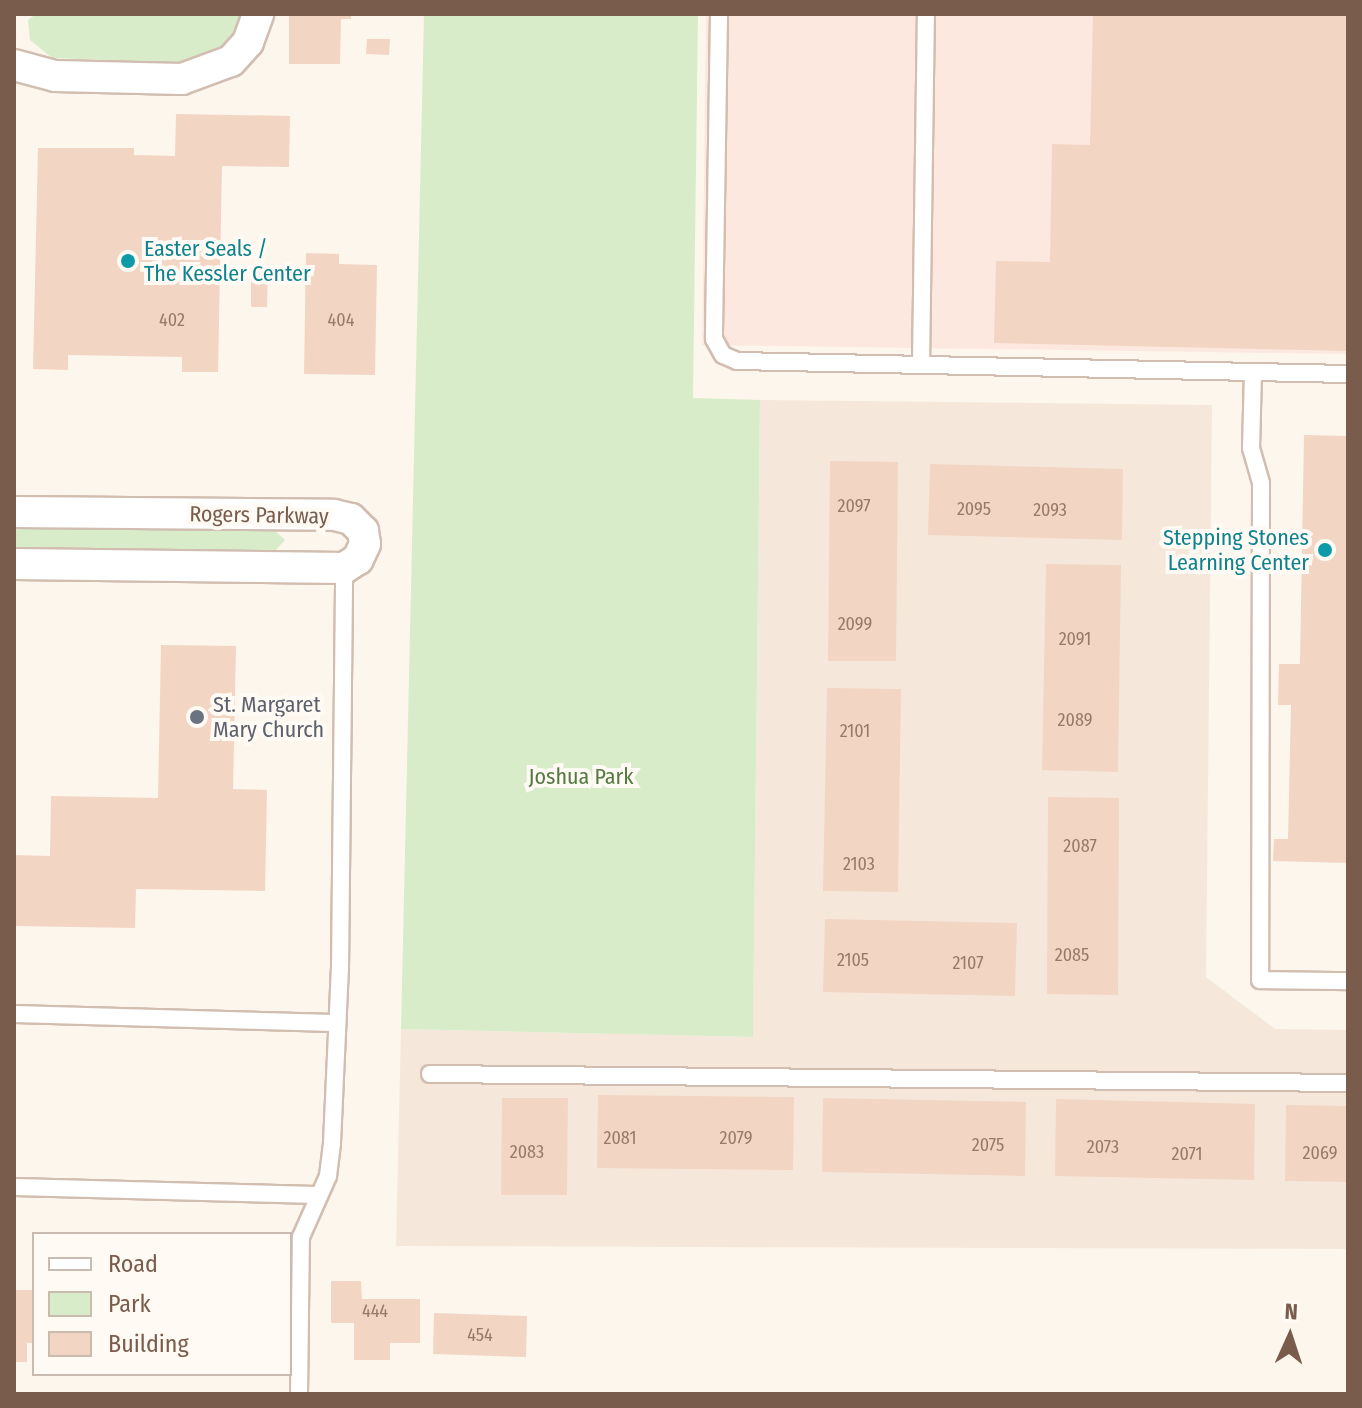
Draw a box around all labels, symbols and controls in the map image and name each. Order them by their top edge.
place label: Easter Seals / The Kessler Center [144,235,311,286]
marker: Easter Seals / The Kessler Center [119,252,137,270]
house number: 402 [159,309,185,331]
house number: 404 [328,309,354,331]
house number: 2097 [838,495,870,517]
house number: 2095 [957,498,991,520]
house number: 2093 [1033,499,1067,521]
street label: Rogers Parkway [189,501,329,529]
place label: Stepping Stones Learning Center [1163,524,1309,576]
marker: Stepping Stones Learning Center [1316,541,1334,559]
house number: 2099 [838,613,872,635]
house number: 2091 [1059,628,1091,650]
place label: St. Margaret Mary Church [213,691,324,742]
marker: St. Margaret Mary Church [188,708,206,726]
house number: 2089 [1058,709,1092,731]
house number: 2101 [840,720,870,742]
park label: Joshua Park [528,764,634,790]
house number: 2087 [1063,835,1097,857]
house number: 2103 [843,853,875,875]
house number: 2085 [1055,944,1089,966]
house number: 2105 [837,949,869,971]
house number: 2107 [953,952,983,974]
house number: 2081 [604,1127,636,1149]
house number: 2079 [720,1127,752,1149]
house number: 2075 [972,1134,1004,1156]
house number: 2073 [1087,1136,1119,1158]
house number: 2083 [510,1141,544,1163]
house number: 2069 [1303,1142,1337,1164]
house number: 2071 [1171,1143,1203,1165]
legend [32,1232,292,1376]
text: Road [108,1250,158,1278]
text: Park [108,1290,151,1318]
north arrow [1250,1296,1330,1376]
text: N [1284,1298,1299,1325]
house number: 444 [362,1300,388,1322]
house number: 454 [467,1324,493,1346]
text: Building [108,1330,189,1358]

